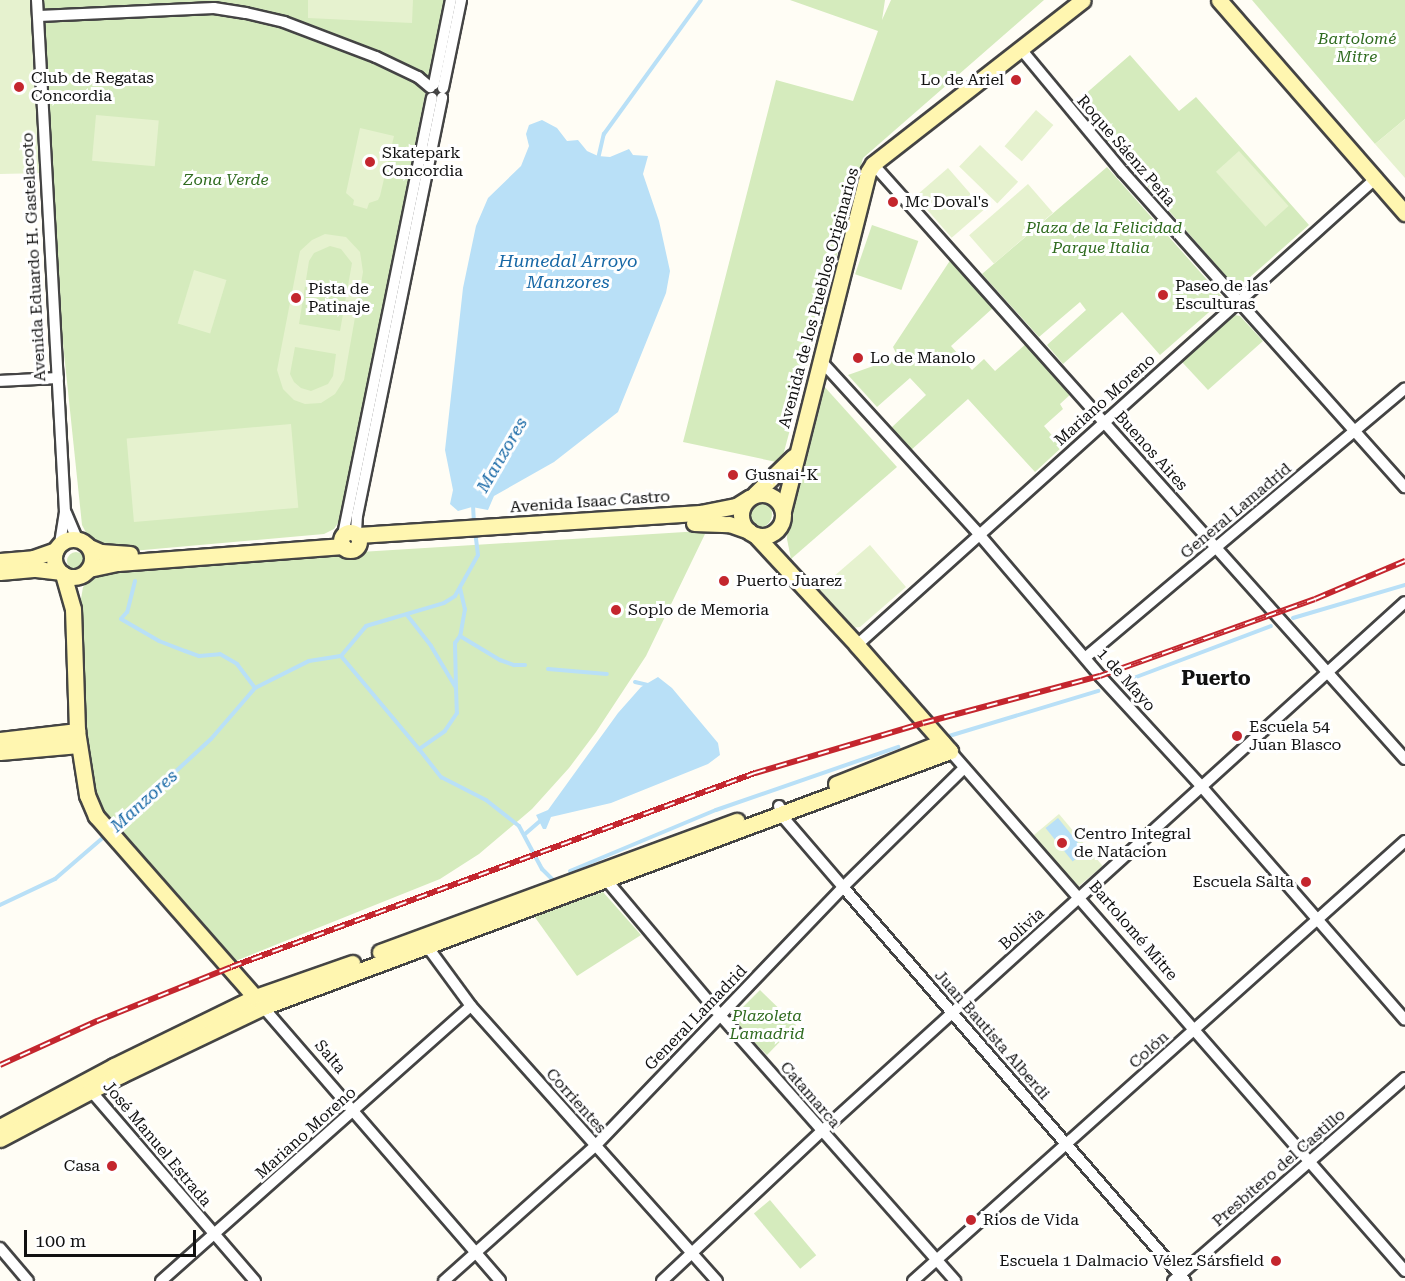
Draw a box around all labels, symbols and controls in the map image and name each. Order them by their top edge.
park label: Bartolomé Mitre [1318,29,1396,67]
place label: Club de Regatas Concordia [31,68,154,106]
place label: Lo de Ariel [921,70,1004,90]
marker: Lo de Ariel [1009,73,1023,87]
marker: Club de Regatas Concordia [12,80,26,94]
street label: Roque Sáenz Peña [1073,92,1179,210]
street label: Avenida Eduardo H. Gastelacoto [18,132,50,382]
place label: Skatepark Concordia [382,143,463,181]
marker: Skatepark Concordia [363,155,377,169]
street label: Avenida de los Pueblos Originarios [775,166,863,430]
park label: Zona Verde [183,170,269,190]
place label: Mc Doval's [905,192,989,212]
marker: Mc Doval's [886,195,900,209]
park label: Plaza de la Felicidad [1026,218,1182,238]
park label: Parque Italia [1052,238,1150,258]
water label: Humedal Arroyo Manzores [498,251,638,294]
place label: Paseo de las Esculturas [1175,276,1268,314]
place label: Pista de Patinaje [308,279,370,317]
marker: Paseo de las Esculturas [1156,288,1170,302]
marker: Pista de Patinaje [289,291,303,305]
place label: Lo de Manolo [870,348,976,368]
street label: Mariano Moreno [1051,350,1159,450]
marker: Lo de Manolo [851,351,865,365]
street label: Buenos Aires [1110,407,1192,495]
water label: Manzores [472,414,532,496]
street label: General Lamadrid [1177,459,1295,563]
place label: Gusnai-K [745,465,818,485]
marker: Gusnai-K [726,468,740,482]
street label: Avenida Isaac Castro [509,487,671,517]
place label: Puerto Juarez [736,571,842,591]
marker: Puerto Juarez [717,574,731,588]
place label: Soplo de Memoria [628,600,769,620]
marker: Soplo de Memoria [609,603,623,617]
street label: 1 de Mayo [1093,644,1159,716]
district label: Puerto [1181,666,1251,690]
place label: Escuela 54 Juan Blasco [1249,717,1341,755]
marker: Escuela 54 Juan Blasco [1230,729,1244,743]
water label: Manzores [106,765,182,837]
place label: Centro Integral de Natacion [1074,824,1191,862]
marker: Centro Integral de Natacion [1055,836,1069,850]
place label: Escuela Salta [1193,872,1294,892]
marker: Escuela Salta [1299,875,1313,889]
street label: Bartolomé Mitre [1085,877,1181,985]
street label: Bolivia [996,904,1048,954]
street label: General Lamadrid [641,961,751,1075]
street label: Juan Bautista Alberdi [930,966,1054,1104]
park label: Plazoleta Lamadrid [730,1006,804,1044]
street label: Colón [1125,1027,1173,1073]
street label: Salta [310,1036,350,1078]
street label: Catamarca [776,1058,844,1132]
street label: Corrientes [542,1065,610,1137]
street label: José Manuel Estrada [99,1077,215,1211]
street label: Mariano Moreno [252,1083,360,1183]
street label: Presbítero del Castillo [1209,1105,1349,1231]
place label: Casa [64,1156,100,1176]
marker: Casa [105,1159,119,1173]
place label: Rios de Vida [983,1210,1079,1230]
marker: Rios de Vida [964,1213,978,1227]
scale bar [27,1218,200,1256]
text: 100 m [35,1230,86,1251]
place label: Escuela 1 Dalmacio Vélez Sársfield [999,1251,1264,1271]
marker: Escuela 1 Dalmacio Vélez Sársfield [1269,1254,1283,1268]

